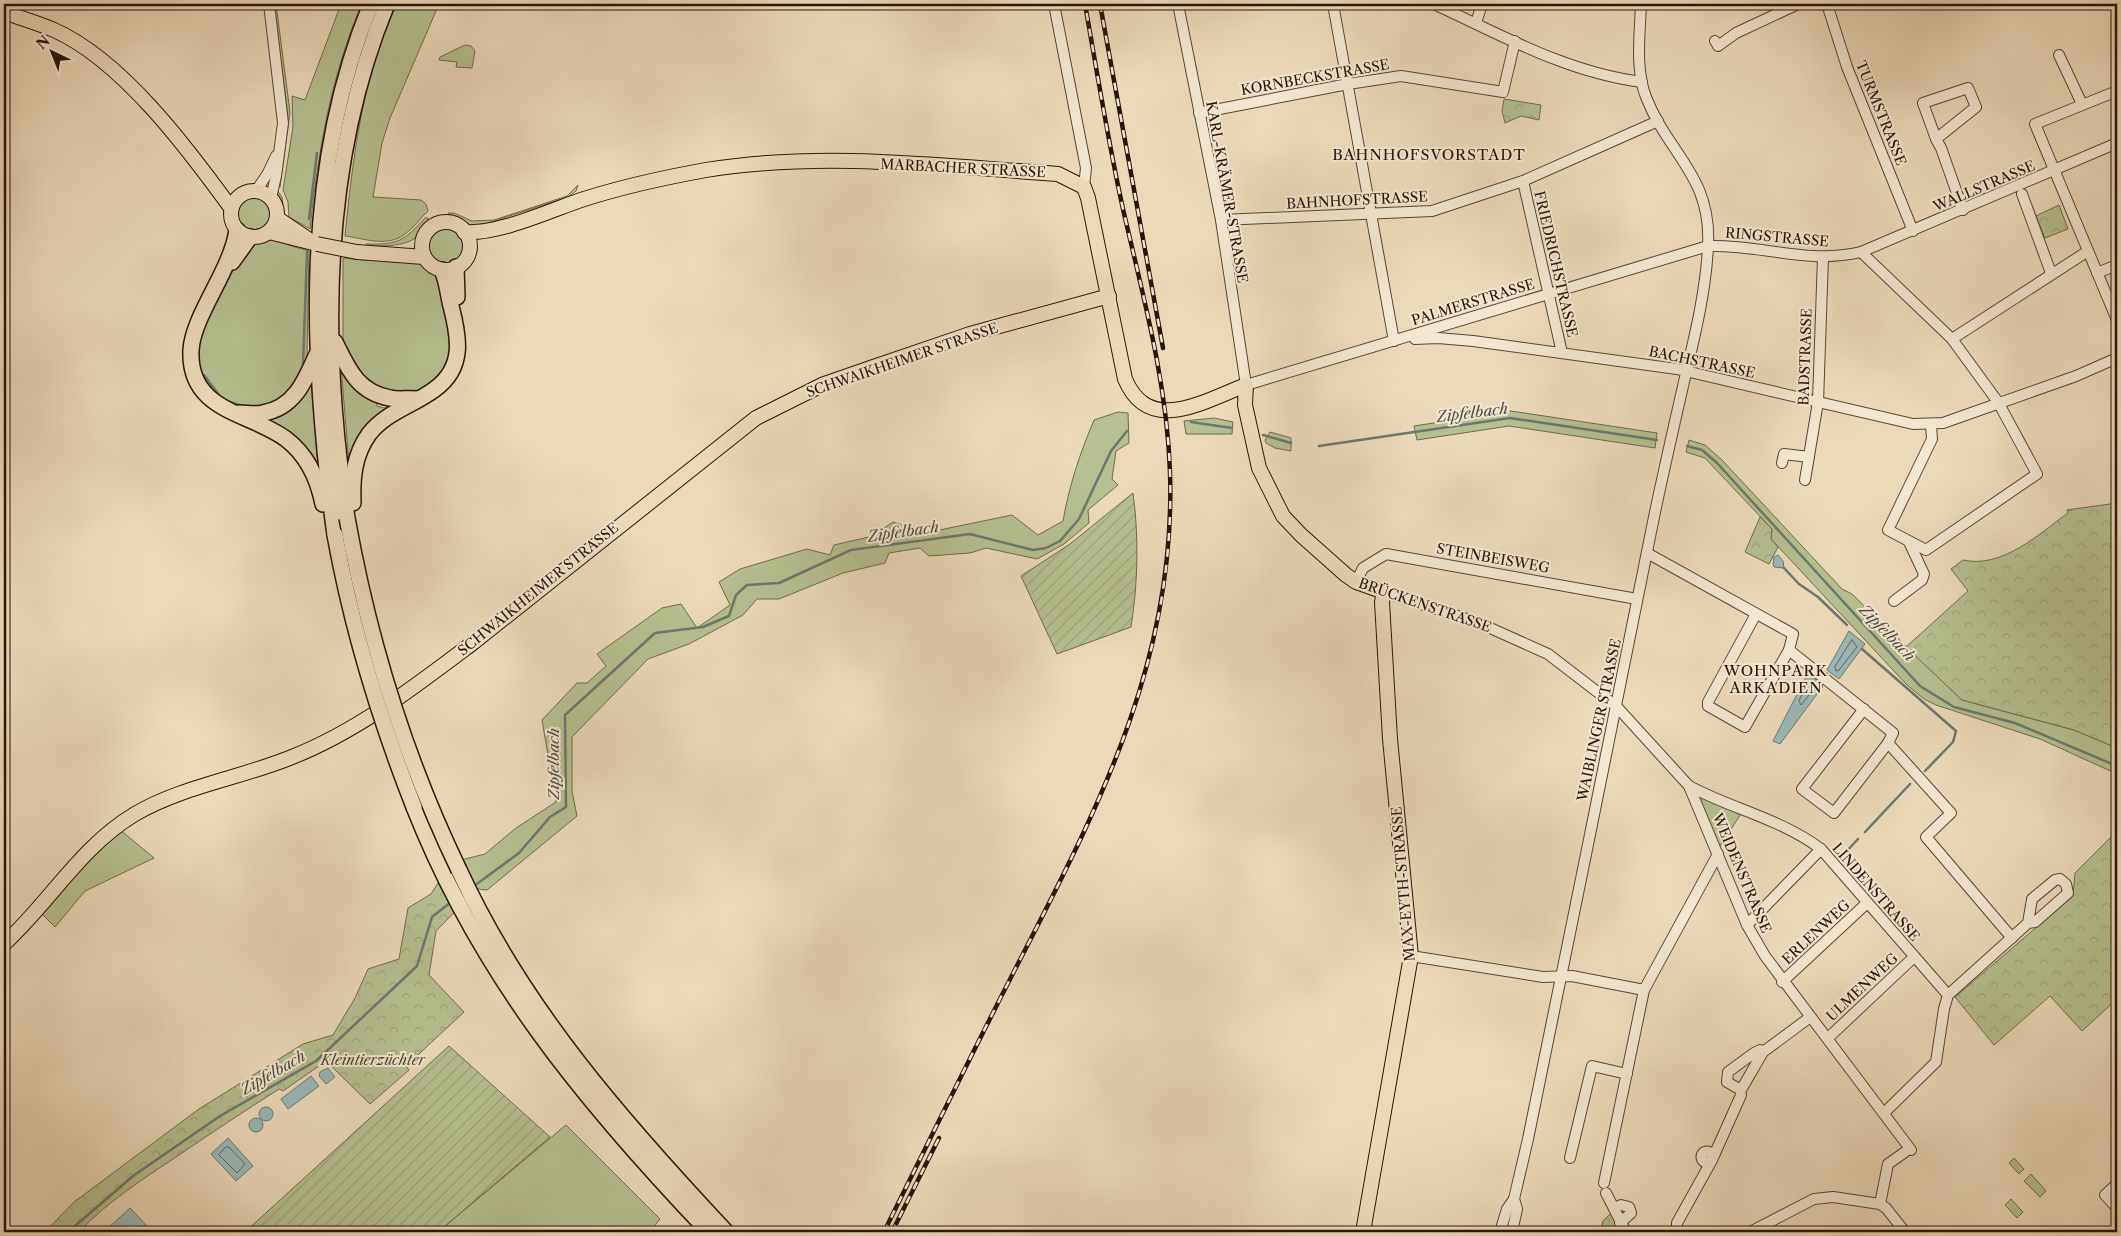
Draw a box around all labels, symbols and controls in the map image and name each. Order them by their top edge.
north arrow [28,28,78,78]
text: N [33,32,54,53]
street label: KORNBECKSTRASSE [1239,55,1391,99]
street label: TURMSTRASSE [1852,58,1910,168]
street label: KARL-KRÄMER-STRASSE [1202,99,1252,285]
district label: BAHNHOFSVORSTADT [1332,145,1526,164]
street label: MARBACHER STRASSE [880,155,1046,181]
street label: WALLSTRASSE [1929,156,2038,216]
street label: BAHNHOFSTRASSE [1286,187,1428,213]
street label: FRIEDRICHSTRASSE [1530,189,1582,339]
street label: RINGSTRASSE [1724,223,1830,251]
street label: PALMERSTRASSE [1409,275,1537,329]
street label: BADSTRASSE [1794,308,1816,406]
street label: SCHWAIKHEIMER STRASSE [804,319,1000,401]
street label: BACHSTRASSE [1647,342,1757,382]
water label: Zipfelbach [1434,399,1509,426]
water label: Zipfelbach [865,517,940,546]
street label: SCHWAIKHEIMER STRASSE [454,518,622,660]
street label: STEINBEISWEG [1435,539,1551,577]
street label: BRÜCKENSTRASSE [1356,574,1494,636]
water label: Zipfelbach [1855,599,1919,665]
street label: WAIBLINGER STRASSE [1573,637,1625,804]
district label: WOHNPARK ARKADIEN [1723,661,1828,697]
water label: Zipfelbach [544,728,563,801]
street label: MAX-EYTH-STRASSE [1387,806,1419,962]
street label: WEIDENSTRASSE [1708,809,1775,936]
street label: LINDENSTRASSE [1828,839,1924,945]
street label: ERLENWEG [1778,896,1854,968]
street label: ULMENWEG [1822,949,1902,1025]
water label: Zipfelbach [236,1046,309,1099]
park label: Kleintierzüchter [320,1051,427,1069]

